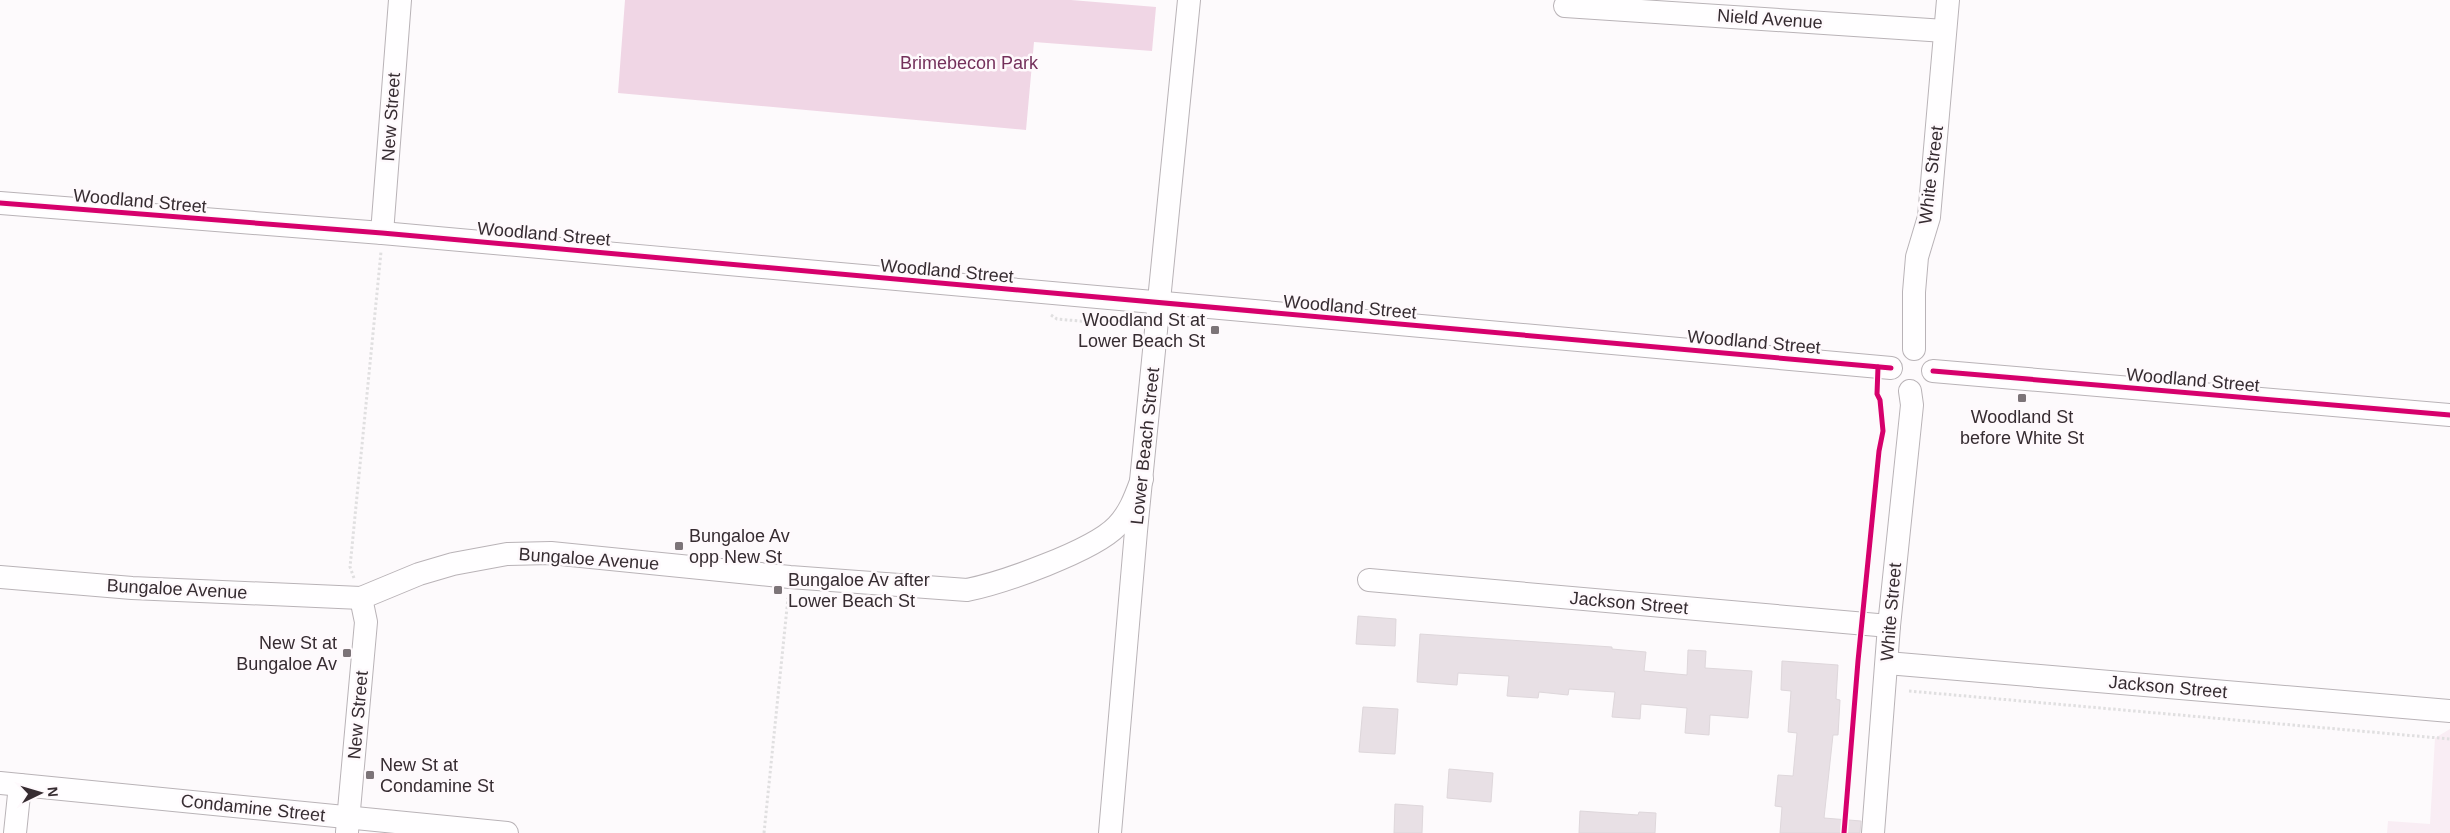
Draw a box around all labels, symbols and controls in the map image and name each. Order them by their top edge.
street label: Nield Avenue [1717,5,1823,33]
park label: Brimebecon Park [900,53,1039,73]
street label: New Street [378,72,404,162]
street label: White Street [1915,125,1947,225]
street label: Woodland Street [73,185,207,217]
street label: Woodland Street [477,218,611,250]
street label: Woodland Street [880,255,1014,287]
street label: Woodland Street [1283,291,1417,323]
place label: Woodland St at Lower Beach St [1078,310,1205,351]
marker: Woodland St at Lower Beach St [1209,324,1221,336]
street label: Woodland Street [1687,326,1821,358]
street label: Woodland Street [2126,364,2260,396]
street label: Lower Beach Street [1127,366,1163,526]
marker: Woodland St before White St [2016,392,2028,404]
place label: Woodland St before White St [1960,407,2084,448]
place label: Bungaloe Av opp New St [689,526,790,567]
marker: Bungaloe Av opp New St [673,540,685,552]
street label: Bungaloe Avenue [518,544,660,574]
street label: White Street [1877,562,1905,662]
place label: Bungaloe Av after Lower Beach St [788,570,930,611]
street label: Bungaloe Avenue [106,575,248,603]
marker: Bungaloe Av after Lower Beach St [772,584,784,596]
street label: Jackson Street [1569,588,1689,618]
place label: New St at Bungaloe Av [236,633,337,674]
marker: New St at Bungaloe Av [341,647,353,659]
street label: New Street [344,670,372,760]
street label: Jackson Street [2108,672,2228,702]
place label: New St at Condamine St [380,755,494,796]
north arrow [15,768,65,818]
marker: New St at Condamine St [364,769,376,781]
text: N [45,786,61,798]
street label: Condamine Street [180,790,326,826]

